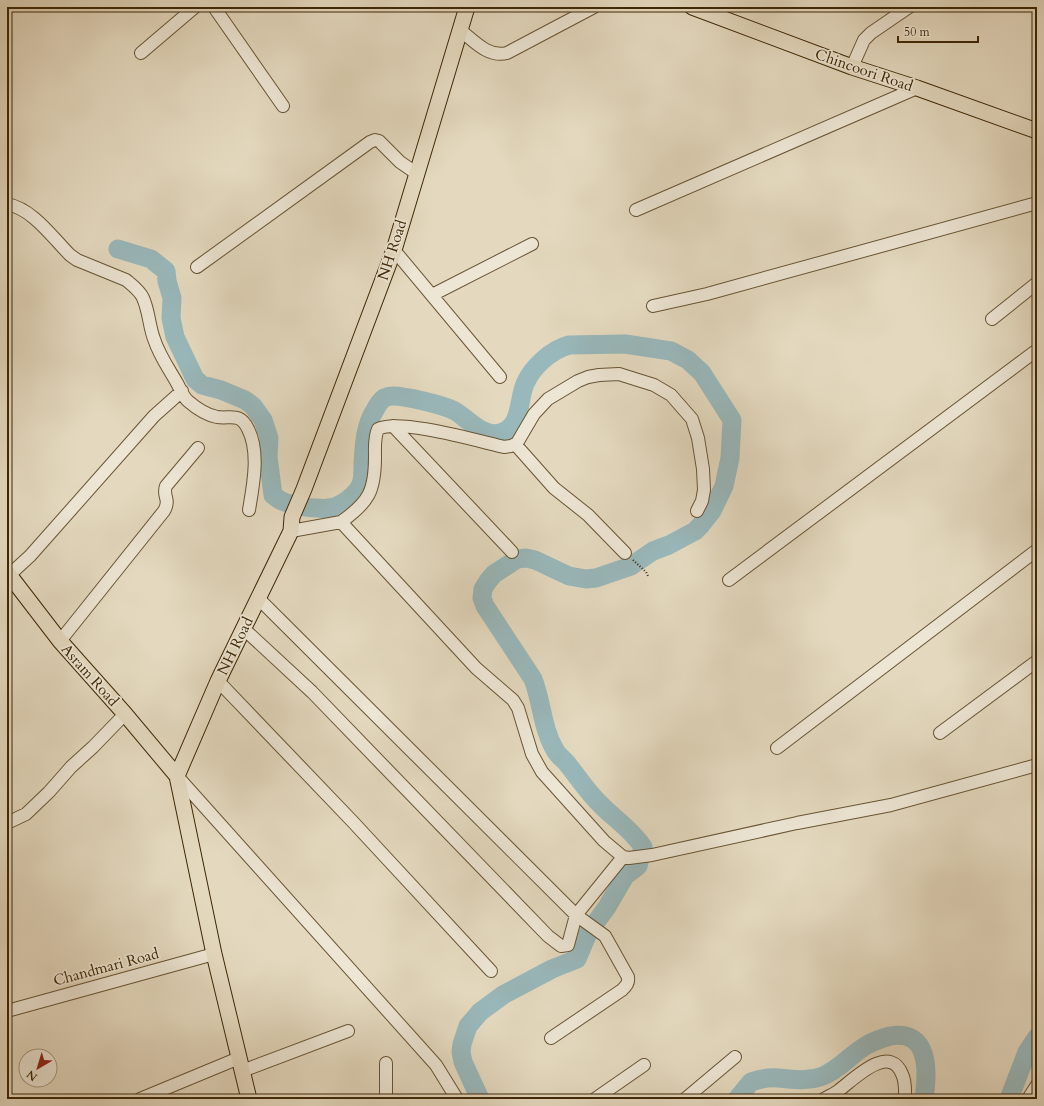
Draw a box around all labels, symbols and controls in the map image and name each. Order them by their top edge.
scale bar [898,18,978,44]
text: 50 m [904,24,931,40]
street label: Chincoori Road [812,44,916,96]
street label: NH Road [373,217,411,283]
street label: NH Road [212,614,258,678]
street label: Asram Road [57,640,123,710]
street label: Chandmari Road [51,943,161,991]
north arrow [18,1048,58,1088]
text: N [23,1066,41,1084]

